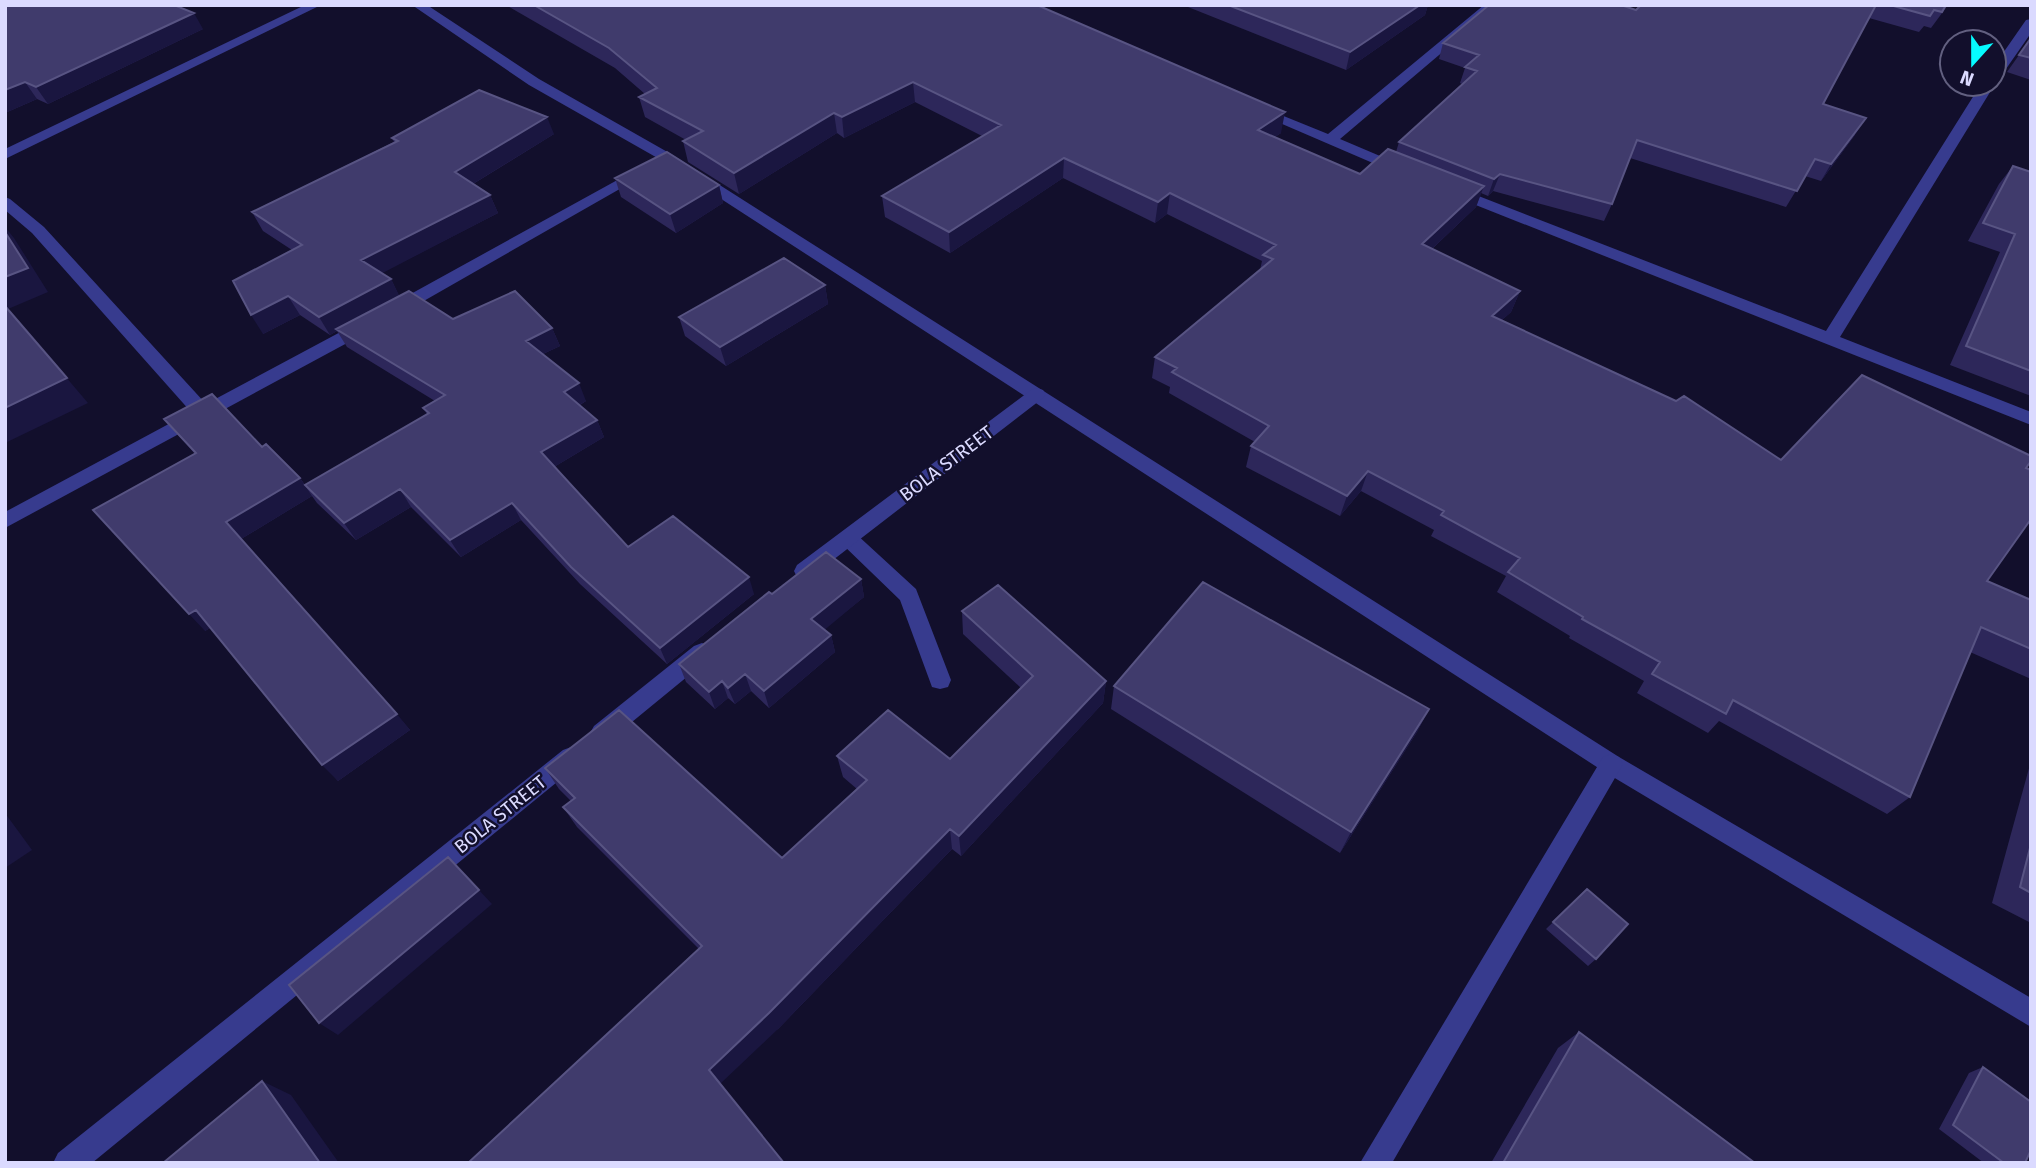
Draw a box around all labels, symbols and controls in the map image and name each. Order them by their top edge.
north arrow [1938,28,2008,98]
text: N [1957,65,1977,91]
street label: BOLA STREET [895,421,998,506]
street label: BOLA STREET [450,770,551,858]

